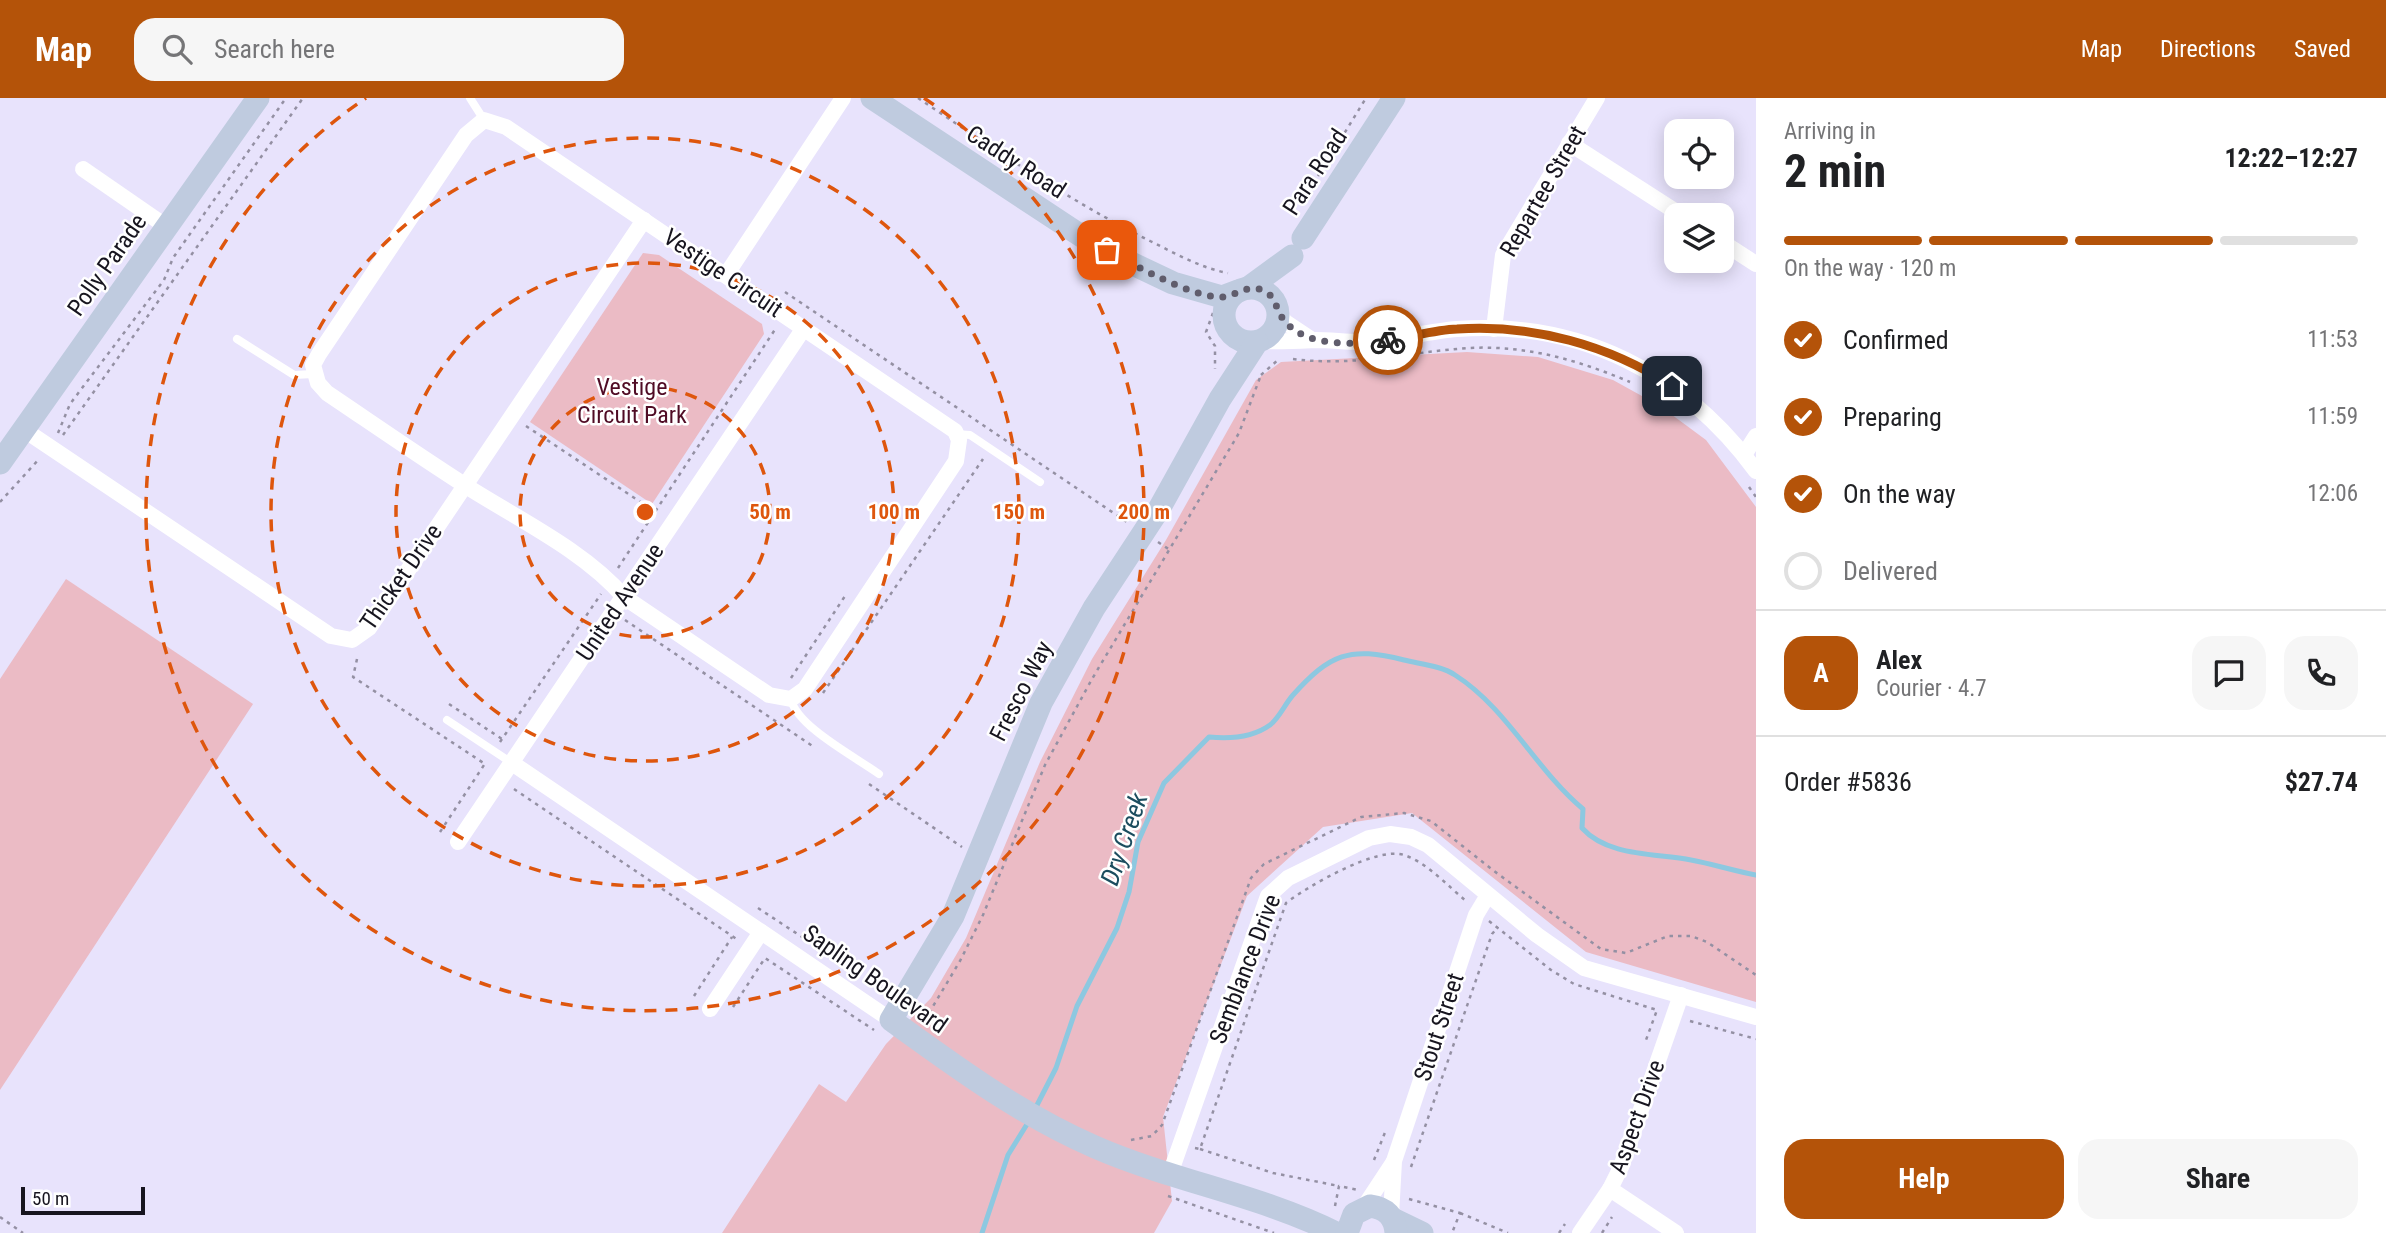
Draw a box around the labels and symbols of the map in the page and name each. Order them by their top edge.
street label: Caddy Road [961,120,1071,204]
street label: Repartee Street [1494,121,1592,261]
street label: Para Road [1277,124,1353,220]
street label: Polly Parade [62,209,152,321]
pin [1077,220,1137,280]
street label: Vestige Circuit [658,223,788,323]
courier [1353,305,1423,375]
pin [1642,356,1702,416]
park label: Vestige Circuit Park [577,373,687,429]
centre of rings [633,500,657,524]
text: 50 m [749,500,791,524]
text: 100 m [868,500,920,524]
text: 150 m [993,500,1045,524]
text: 200 m [1118,500,1170,524]
street label: Thicket Drive [354,519,448,635]
street label: United Avenue [571,538,669,666]
street label: Fresco Way [984,636,1058,746]
water label: Dry Creek [1094,788,1154,889]
street label: Semblance Drive [1204,890,1286,1048]
street label: Sapling Boulevard [797,919,953,1039]
street label: Stout Street [1408,970,1470,1084]
street label: Aspect Drive [1603,1056,1671,1178]
scale bar [21,1184,145,1216]

